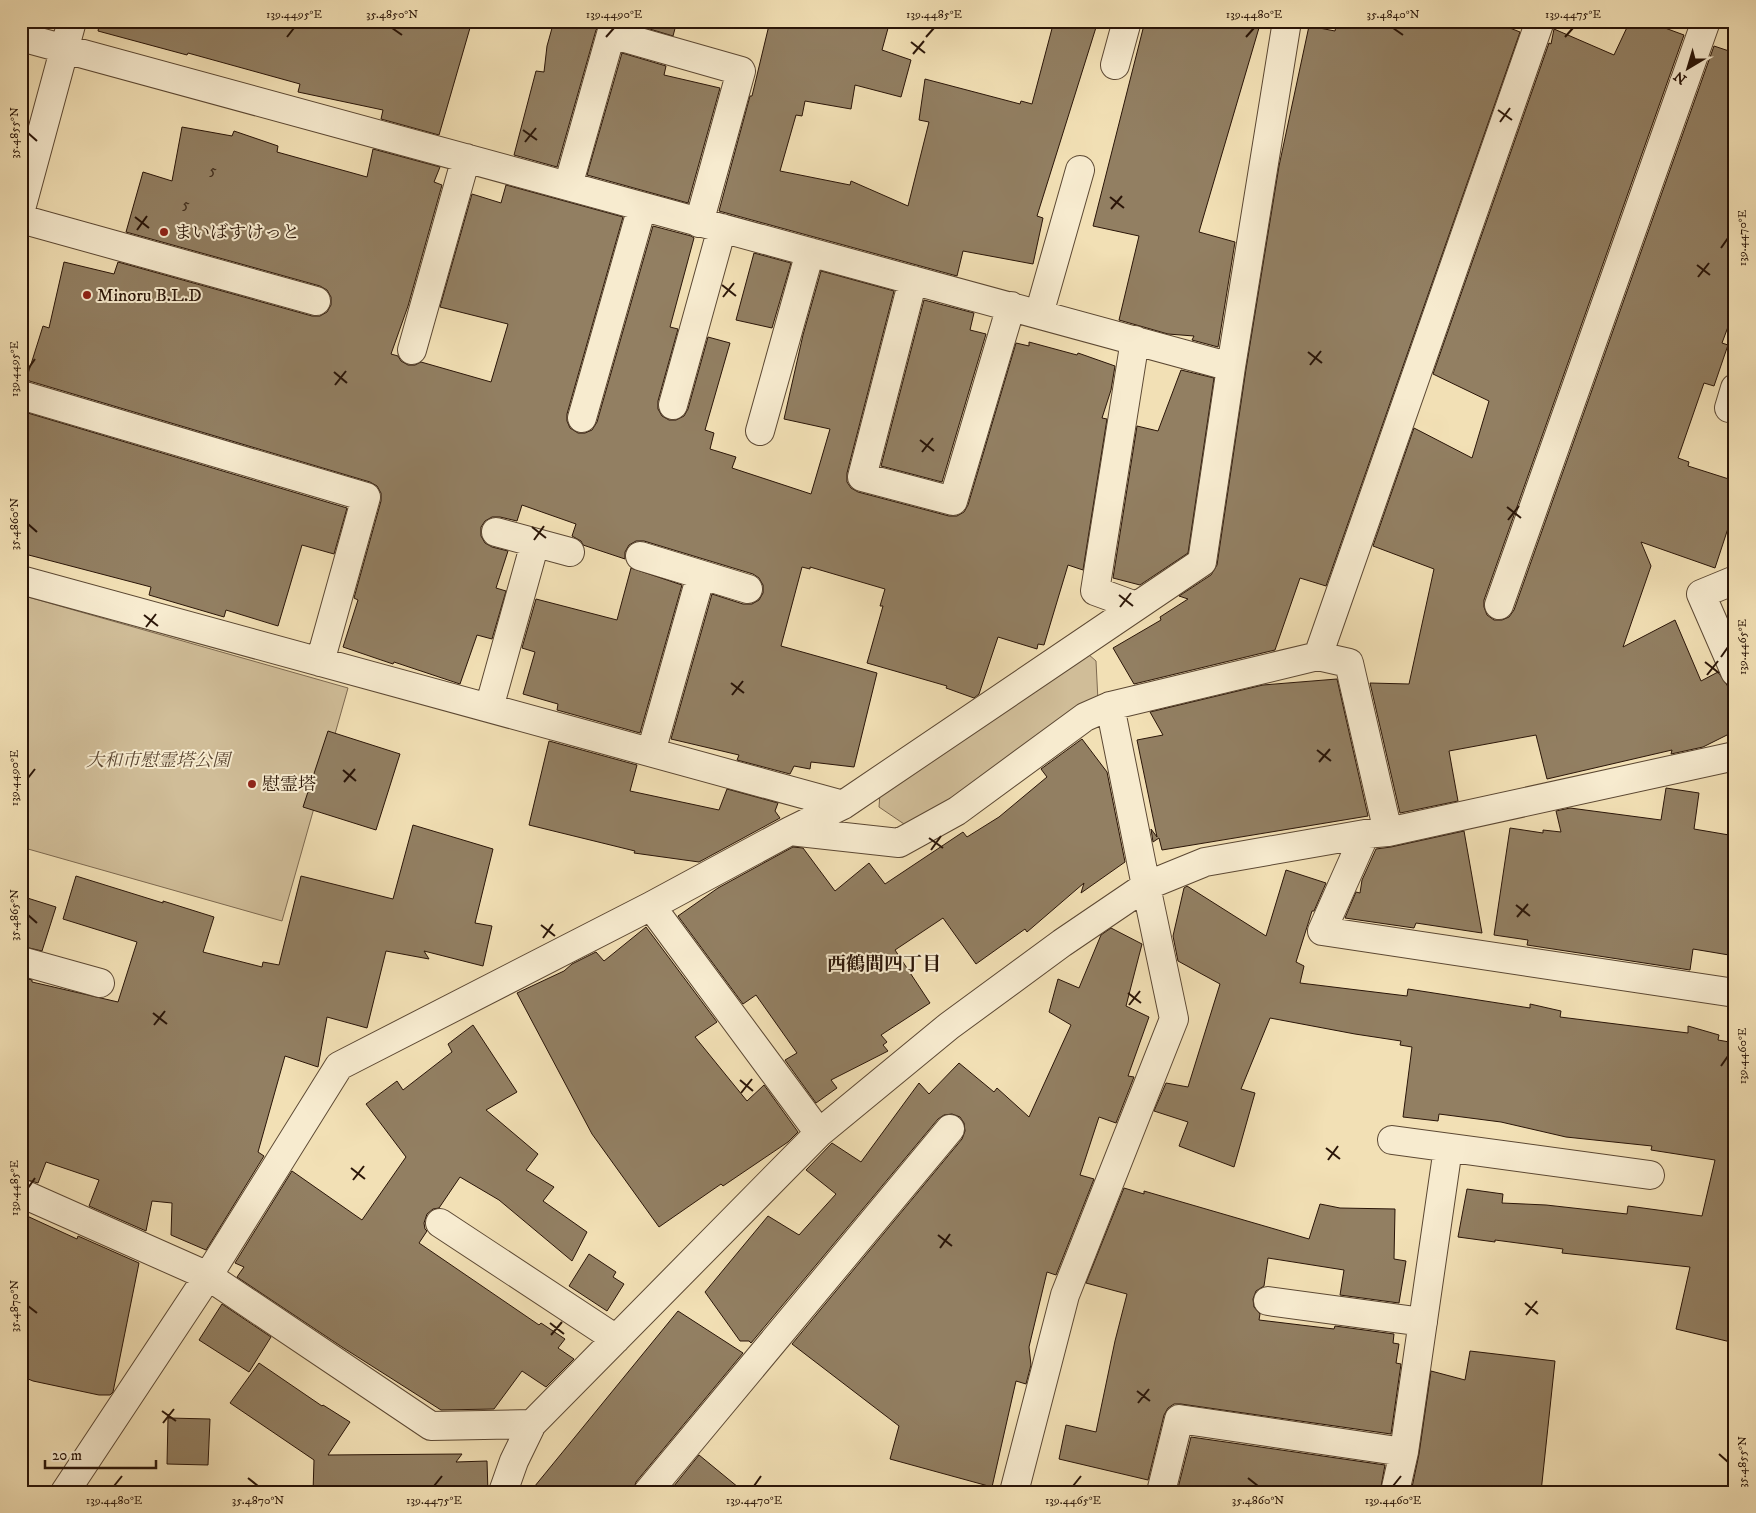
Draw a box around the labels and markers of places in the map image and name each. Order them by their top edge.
place label: まいばすけっと [174,222,300,244]
marker: まいばすけっと [158,226,170,238]
place label: Minoru B.L.D [97,285,202,307]
marker: Minoru B.L.D [81,289,93,301]
place label: 慰霊塔 [262,774,316,796]
marker: 慰霊塔 [246,778,258,790]

